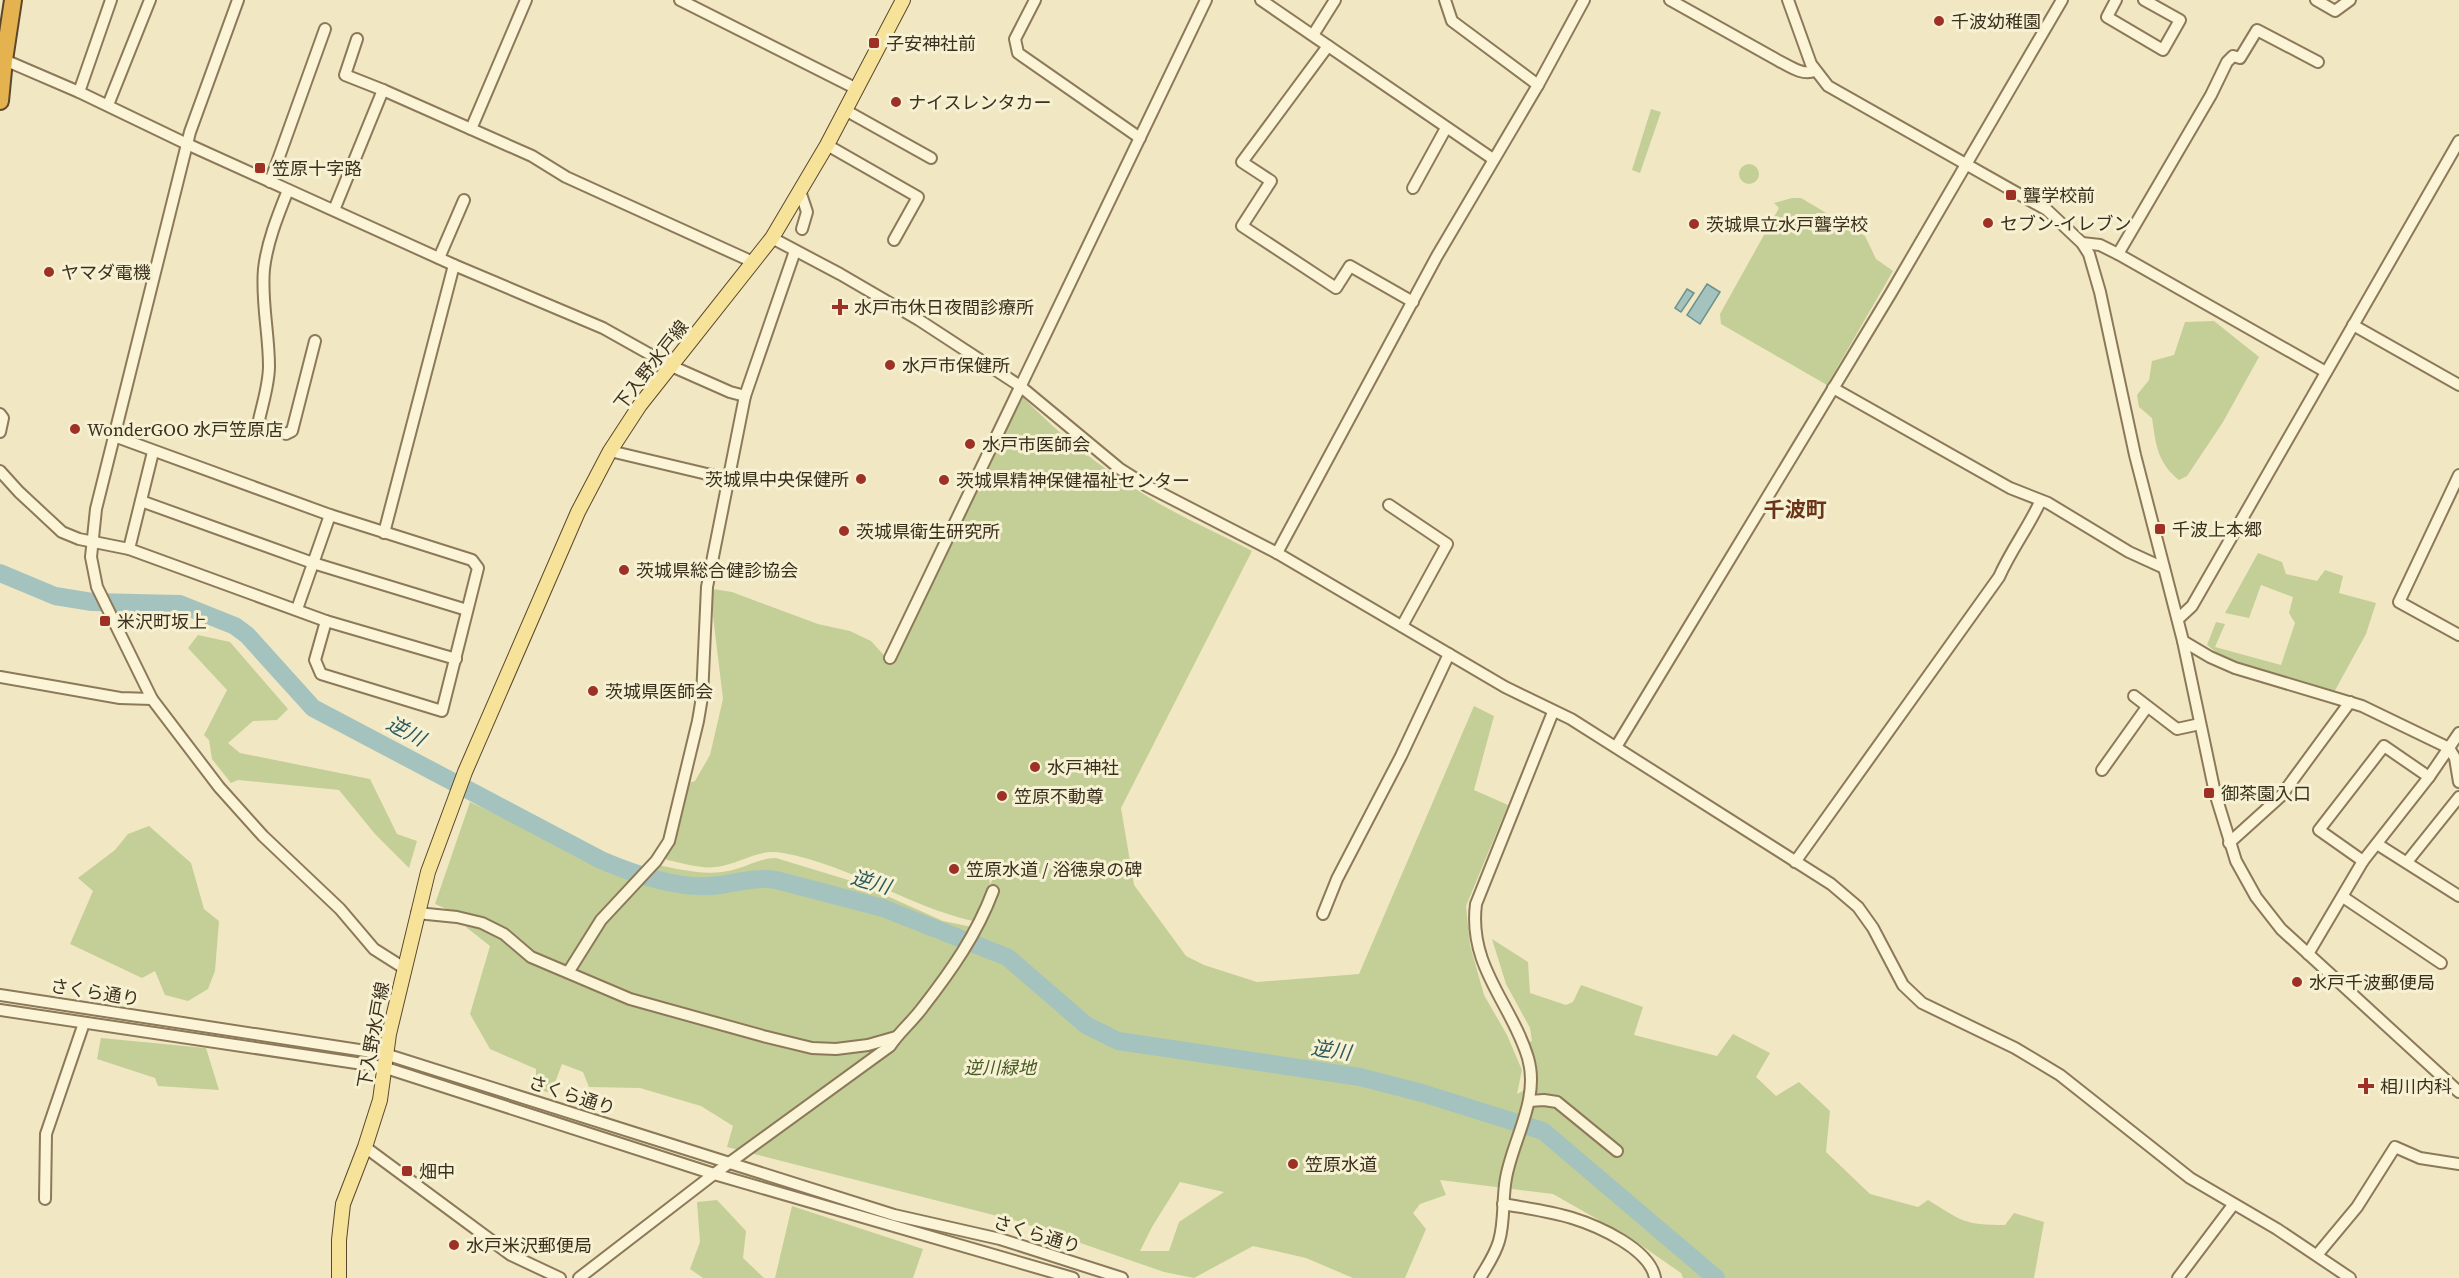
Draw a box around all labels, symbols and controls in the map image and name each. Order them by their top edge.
place label: 千波幼稚園 [1951,9,2041,34]
marker: 千波幼稚園 [1932,14,1946,28]
place label: 子安神社前 [886,31,976,56]
marker: 子安神社前 [867,36,881,50]
place label: ナイスレンタカー [908,90,1051,115]
marker: ナイスレンタカー [889,95,903,109]
place label: 笠原十字路 [272,156,362,181]
marker: 笠原十字路 [253,161,267,175]
place label: 聾学校前 [2023,183,2095,208]
marker: 聾学校前 [2004,188,2018,202]
place label: セブン-イレブン [2000,211,2132,236]
place label: 茨城県立水戸聾学校 [1706,212,1868,237]
marker: セブン-イレブン [1981,216,1995,230]
marker: 茨城県立水戸聾学校 [1687,217,1701,231]
place label: ヤマダ電機 [61,260,151,285]
marker: ヤマダ電機 [42,265,56,279]
place label: 水戸市休日夜間診療所 [854,295,1034,320]
marker: 水戸市休日夜間診療所 [831,298,849,316]
street label: 下入野水戸線 [608,315,694,415]
place label: 水戸市保健所 [902,353,1010,378]
marker: 水戸市保健所 [883,358,897,372]
place label: WonderGOO 水戸笠原店 [87,417,283,442]
marker: WonderGOO 水戸笠原店 [68,422,82,436]
place label: 水戸市医師会 [982,432,1090,457]
marker: 水戸市医師会 [963,437,977,451]
place label: 茨城県中央保健所 [705,467,849,492]
place label: 茨城県精神保健福祉センター [956,468,1190,493]
marker: 茨城県中央保健所 [854,472,868,486]
marker: 茨城県精神保健福祉センター [937,473,951,487]
district label: 千波町 [1764,495,1827,524]
place label: 千波上本郷 [2172,517,2262,542]
place label: 茨城県衛生研究所 [856,519,1000,544]
marker: 千波上本郷 [2153,522,2167,536]
marker: 茨城県衛生研究所 [837,524,851,538]
place label: 茨城県総合健診協会 [636,558,798,583]
marker: 茨城県総合健診協会 [617,563,631,577]
place label: 米沢町坂上 [117,609,207,634]
marker: 米沢町坂上 [98,614,112,628]
place label: 茨城県医師会 [605,679,713,704]
marker: 茨城県医師会 [586,684,600,698]
water label: 逆川 [382,709,432,754]
place label: 水戸神社 [1047,755,1119,780]
marker: 水戸神社 [1028,760,1042,774]
place label: 御茶園入口 [2221,781,2311,806]
place label: 笠原不動尊 [1014,784,1104,809]
marker: 御茶園入口 [2202,786,2216,800]
marker: 笠原不動尊 [995,789,1009,803]
place label: 笠原水道 / 浴徳泉の碑 [966,857,1142,882]
marker: 笠原水道 / 浴徳泉の碑 [947,862,961,876]
water label: 逆川 [848,863,896,902]
place label: 水戸千波郵便局 [2309,970,2435,995]
street label: さくら通り [49,973,141,1011]
marker: 水戸千波郵便局 [2290,975,2304,989]
street label: 下入野水戸線 [351,980,395,1090]
water label: 逆川 [1309,1033,1355,1067]
park label: 逆川緑地 [964,1055,1038,1080]
street label: さくら通り [525,1069,619,1121]
place label: 相川内科 [2380,1074,2452,1099]
marker: 相川内科 [2357,1077,2375,1095]
place label: 笠原水道 [1305,1152,1377,1177]
marker: 笠原水道 [1286,1157,1300,1171]
place label: 畑中 [419,1159,455,1184]
marker: 畑中 [400,1164,414,1178]
street label: さくら通り [990,1209,1084,1259]
place label: 水戸米沢郵便局 [466,1233,592,1258]
marker: 水戸米沢郵便局 [447,1238,461,1252]

